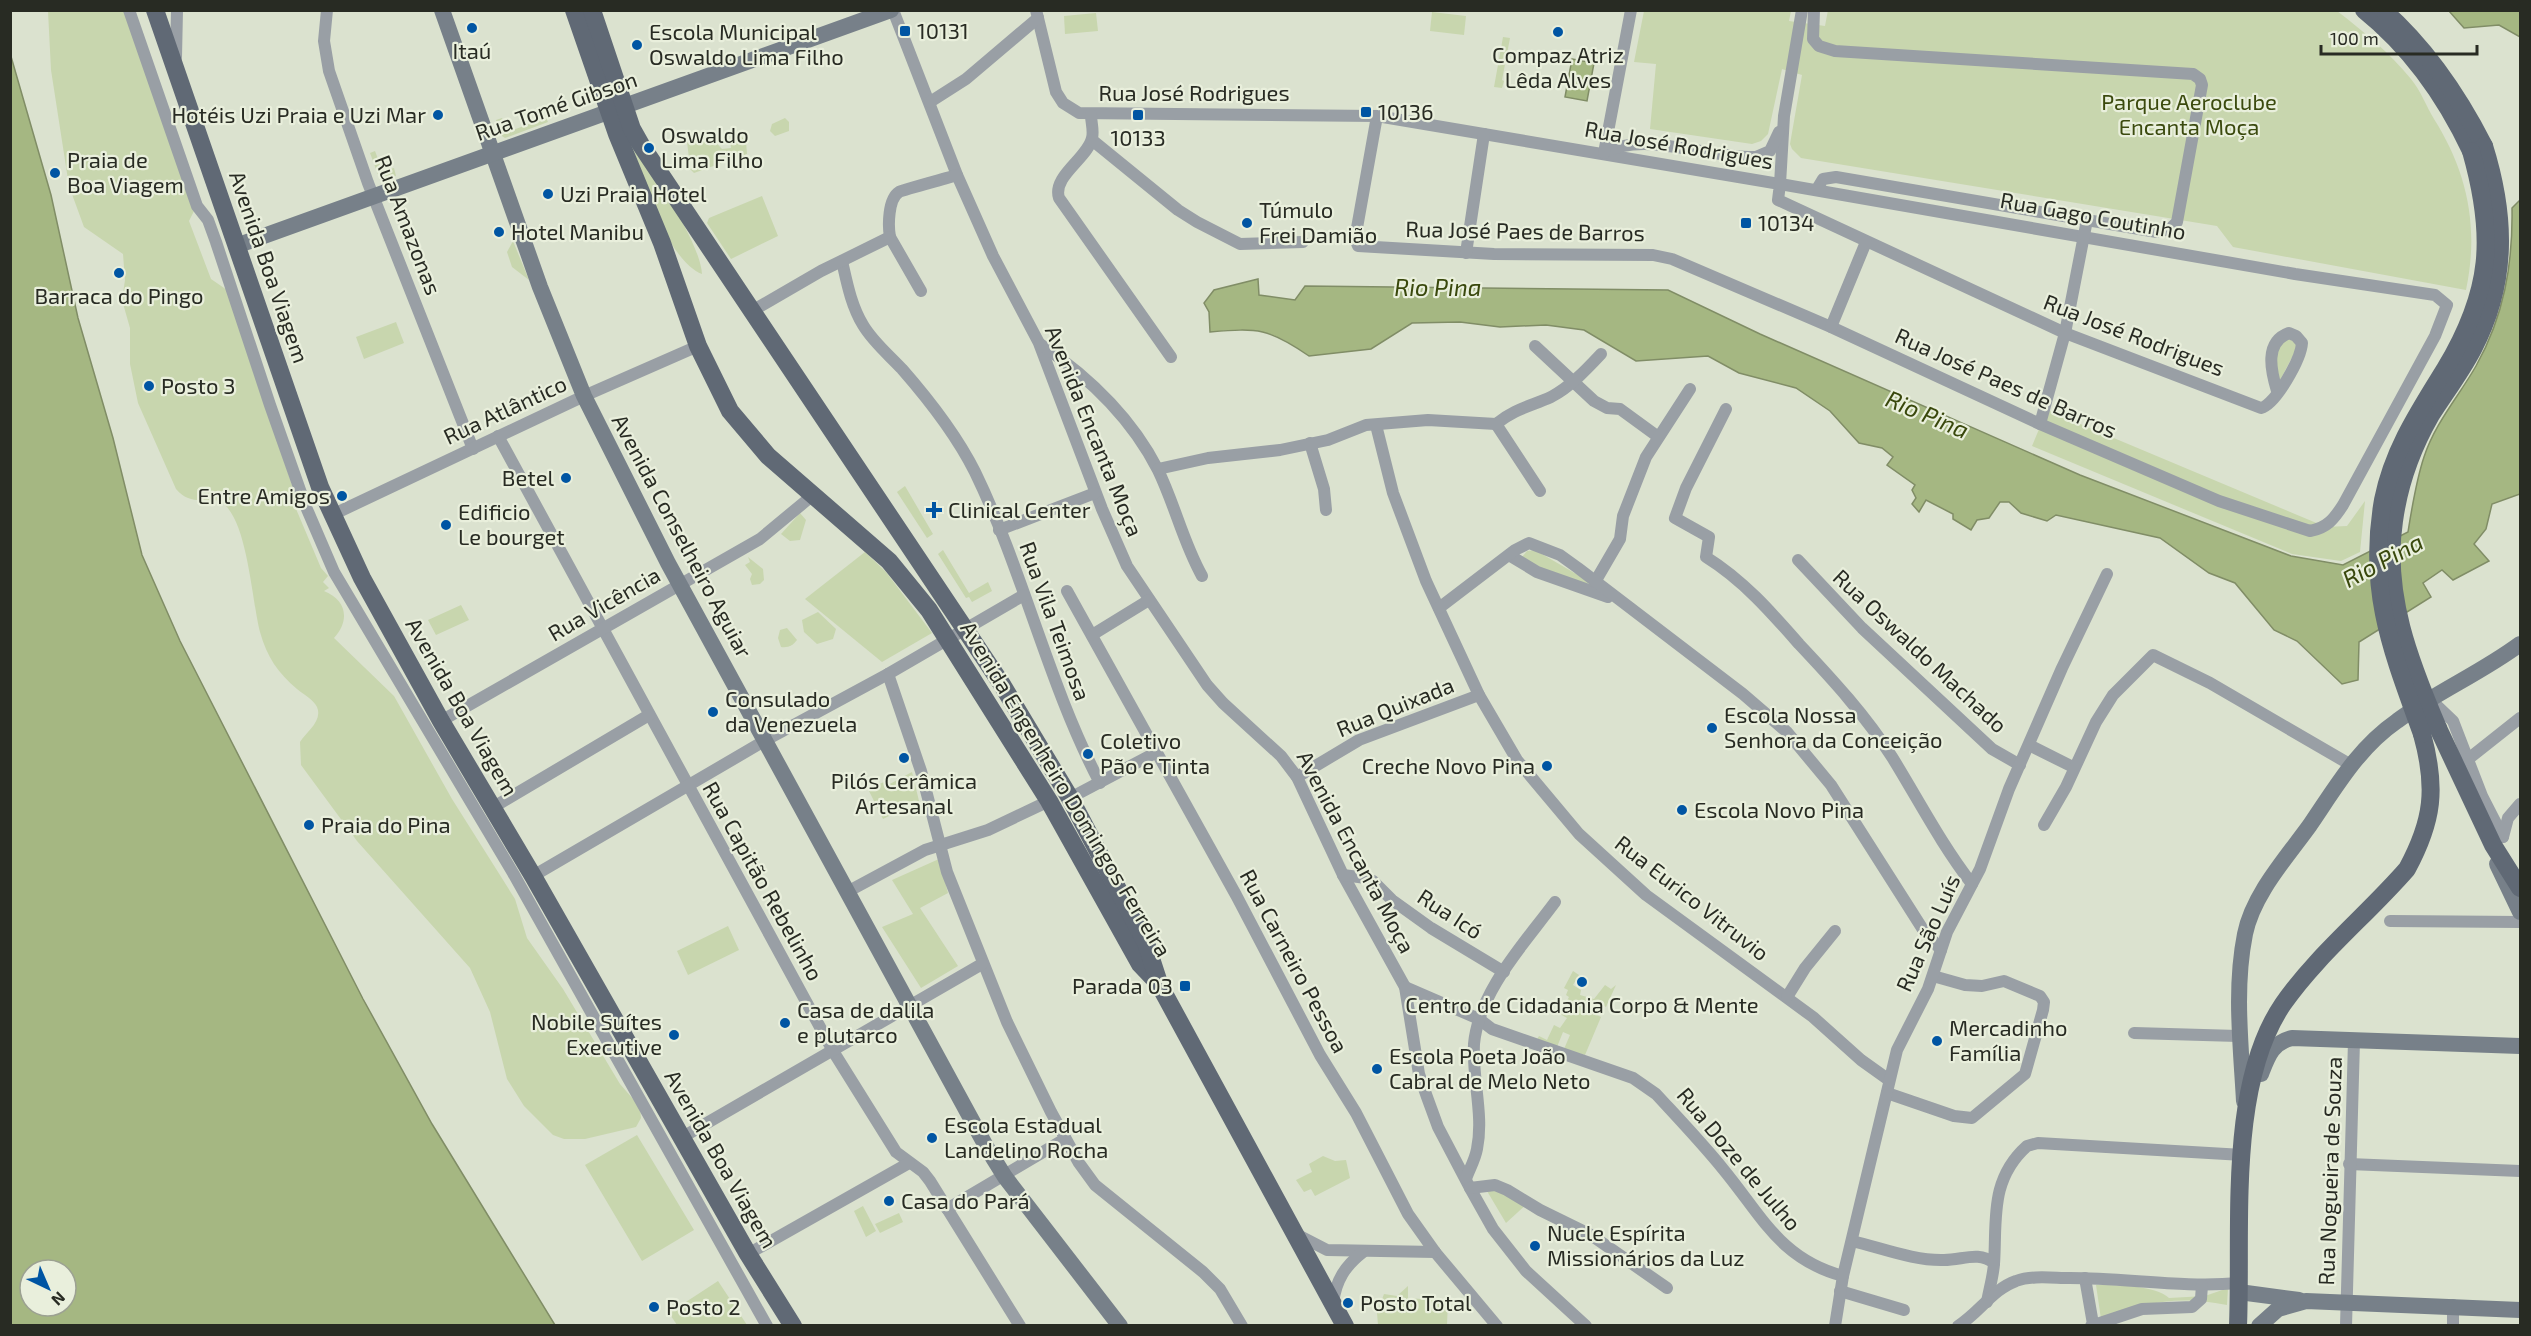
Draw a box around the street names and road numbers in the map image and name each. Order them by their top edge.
street label: Rua Tomé Gibson [471,65,640,145]
street label: Rua José Rodrigues [1098,79,1290,105]
street label: Rua José Rodrigues [1583,115,1776,173]
street label: Rua Amazonas [370,151,447,298]
street label: Avenida Boa Viagem [225,167,315,366]
street label: Rua Gago Coutinho [1998,186,2188,244]
street label: Rua José Paes de Barros [1405,215,1645,245]
street label: Rua José Rodrigues [2040,288,2228,380]
street label: Avenida Encanta Moça [1039,321,1149,541]
street label: Rua José Paes de Barros [1892,322,2121,443]
street label: Rua Atlântico [439,369,570,449]
street label: Avenida Conselheiro Aguiar [608,409,758,662]
street label: Rua Vila Teimosa [1015,538,1097,704]
street label: Rua Vicência [543,561,664,646]
street label: Rua Oswaldo Machado [1829,563,2013,737]
street label: Avenida Boa Viagem [401,613,524,800]
street label: Avenida Engenheiro Domingos Ferreira [956,616,1178,961]
street label: Rua Quixada [1332,671,1457,742]
street label: Avenida Encanta Moça [1291,746,1421,958]
street label: Rua Capitão Rebelinho [698,776,829,985]
street label: Rua Eurico Vitruvio [1611,829,1775,965]
street label: Rua Carneiro Pessoa [1235,864,1354,1057]
street label: Rua São Luís [1890,870,1964,995]
street label: Rua Icó [1413,883,1488,944]
street label: Rua Nogueira de Souza [2312,1056,2346,1286]
street label: Avenida Boa Viagem [660,1065,783,1252]
street label: Rua Doze de Julho [1672,1081,1807,1235]

